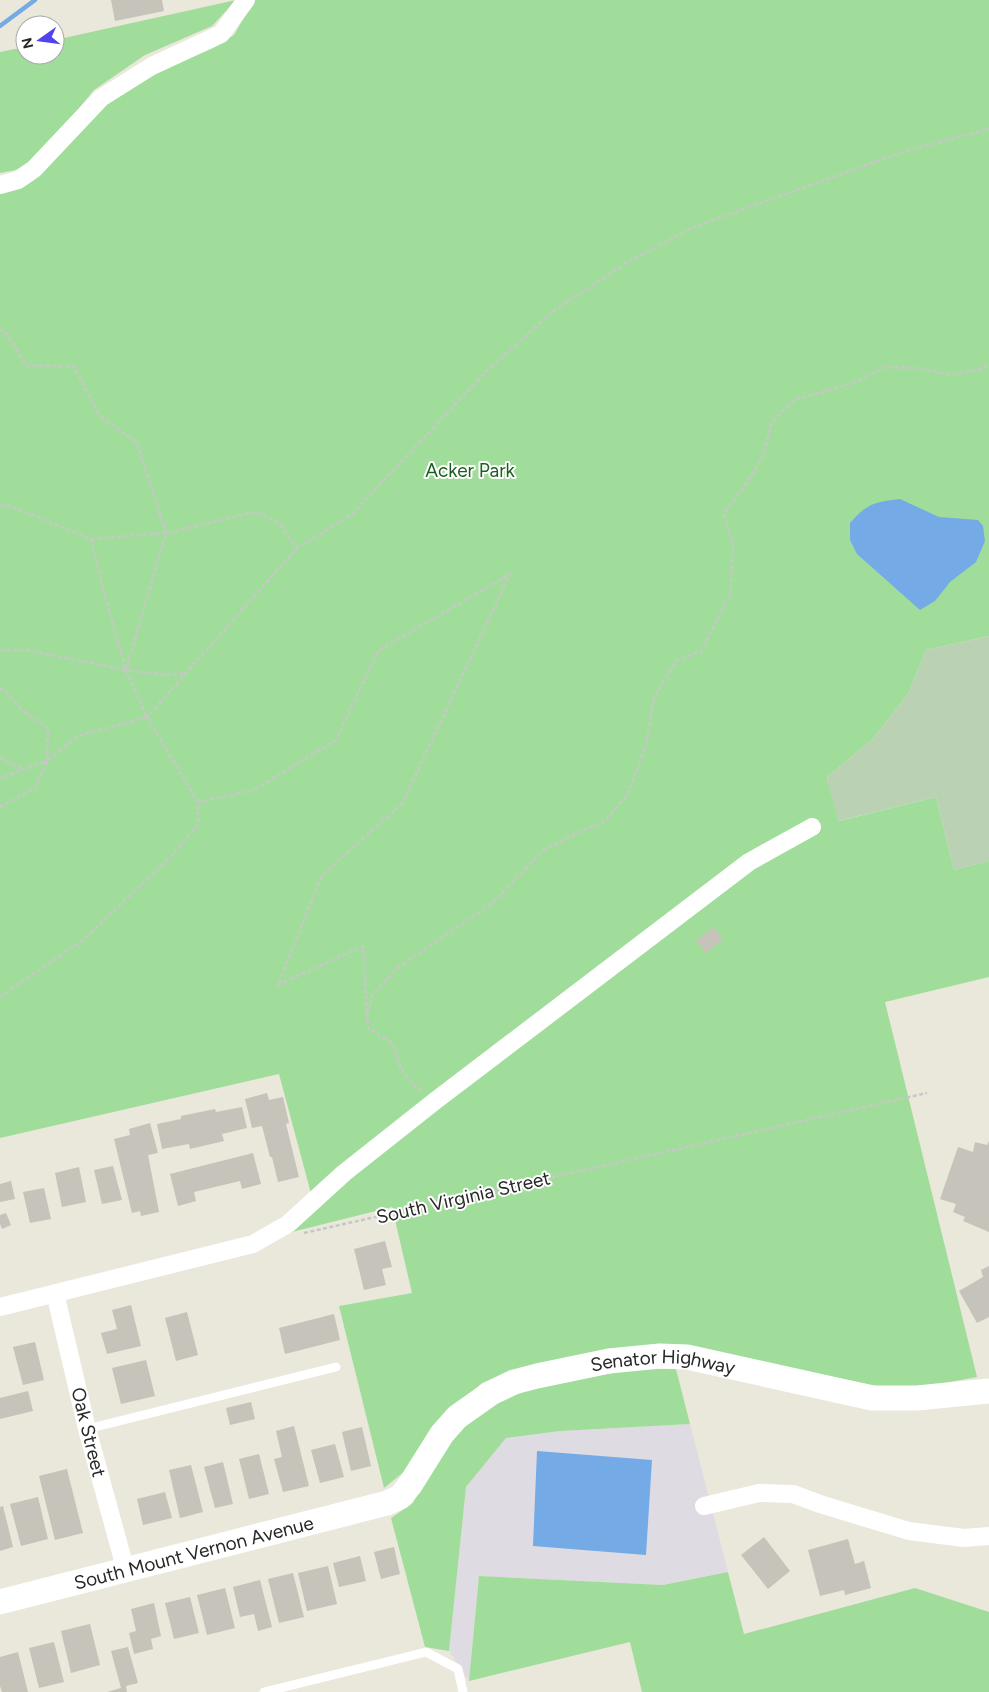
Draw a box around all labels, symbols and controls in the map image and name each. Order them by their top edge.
north arrow [15,15,65,65]
text: N [18,36,37,50]
park label: Acker Park [425,459,516,482]
street label: South Virginia Street [374,1166,552,1229]
street label: Senator Highway [588,1345,737,1379]
street label: Oak Street [66,1385,111,1479]
street label: South Mount Vernon Avenue [72,1511,316,1595]

